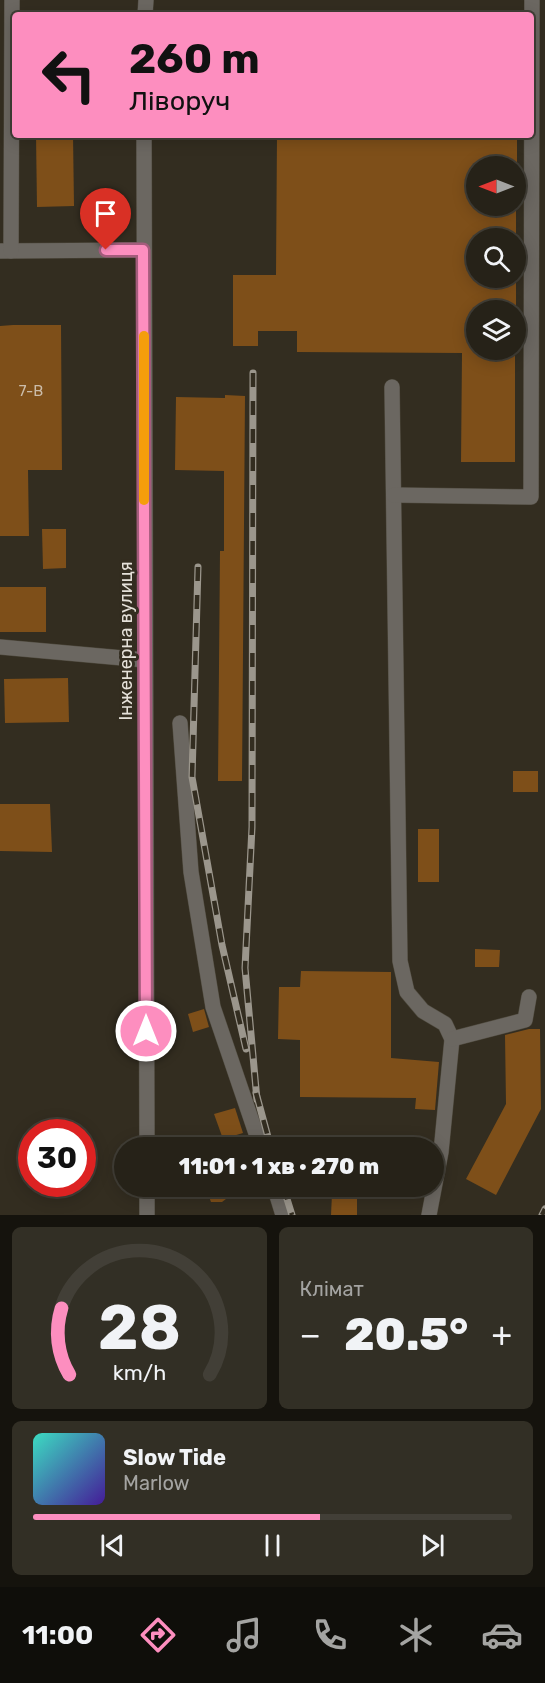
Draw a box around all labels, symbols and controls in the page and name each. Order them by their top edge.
text: 260 m [129,34,260,84]
icon: left [30,36,108,114]
text: Ліворуч [129,85,230,117]
north arrow [466,156,526,216]
map controls [466,156,526,360]
pin [80,188,131,250]
icon: arrive [89,197,122,230]
button: search [466,228,526,288]
button: layers [466,300,526,360]
house number: 7-В [19,382,43,400]
street label: Інженерна вулиця [115,561,137,721]
position arrow [114,999,178,1063]
speed limit sign: 30 [18,1119,96,1197]
text: 11:01 · 1 хв · 270 m [179,1153,379,1180]
text: Клімат [300,1277,364,1301]
text: 28 [98,1291,181,1365]
text: 20.5° [344,1308,468,1361]
text: − [300,1315,321,1354]
text: + [491,1315,512,1354]
text: km/h [112,1360,166,1385]
text: Slow Tide [123,1444,226,1471]
text: Marlow [123,1471,190,1495]
icon: previous [96,1529,129,1562]
icon: pause [256,1529,289,1562]
icon: next [416,1529,449,1562]
icon: directions [137,1614,179,1656]
icon: music [223,1614,265,1656]
icon: phone [309,1614,351,1656]
icon: climate [395,1614,437,1656]
icon: car [481,1614,523,1656]
text: 11:00 [22,1619,93,1651]

